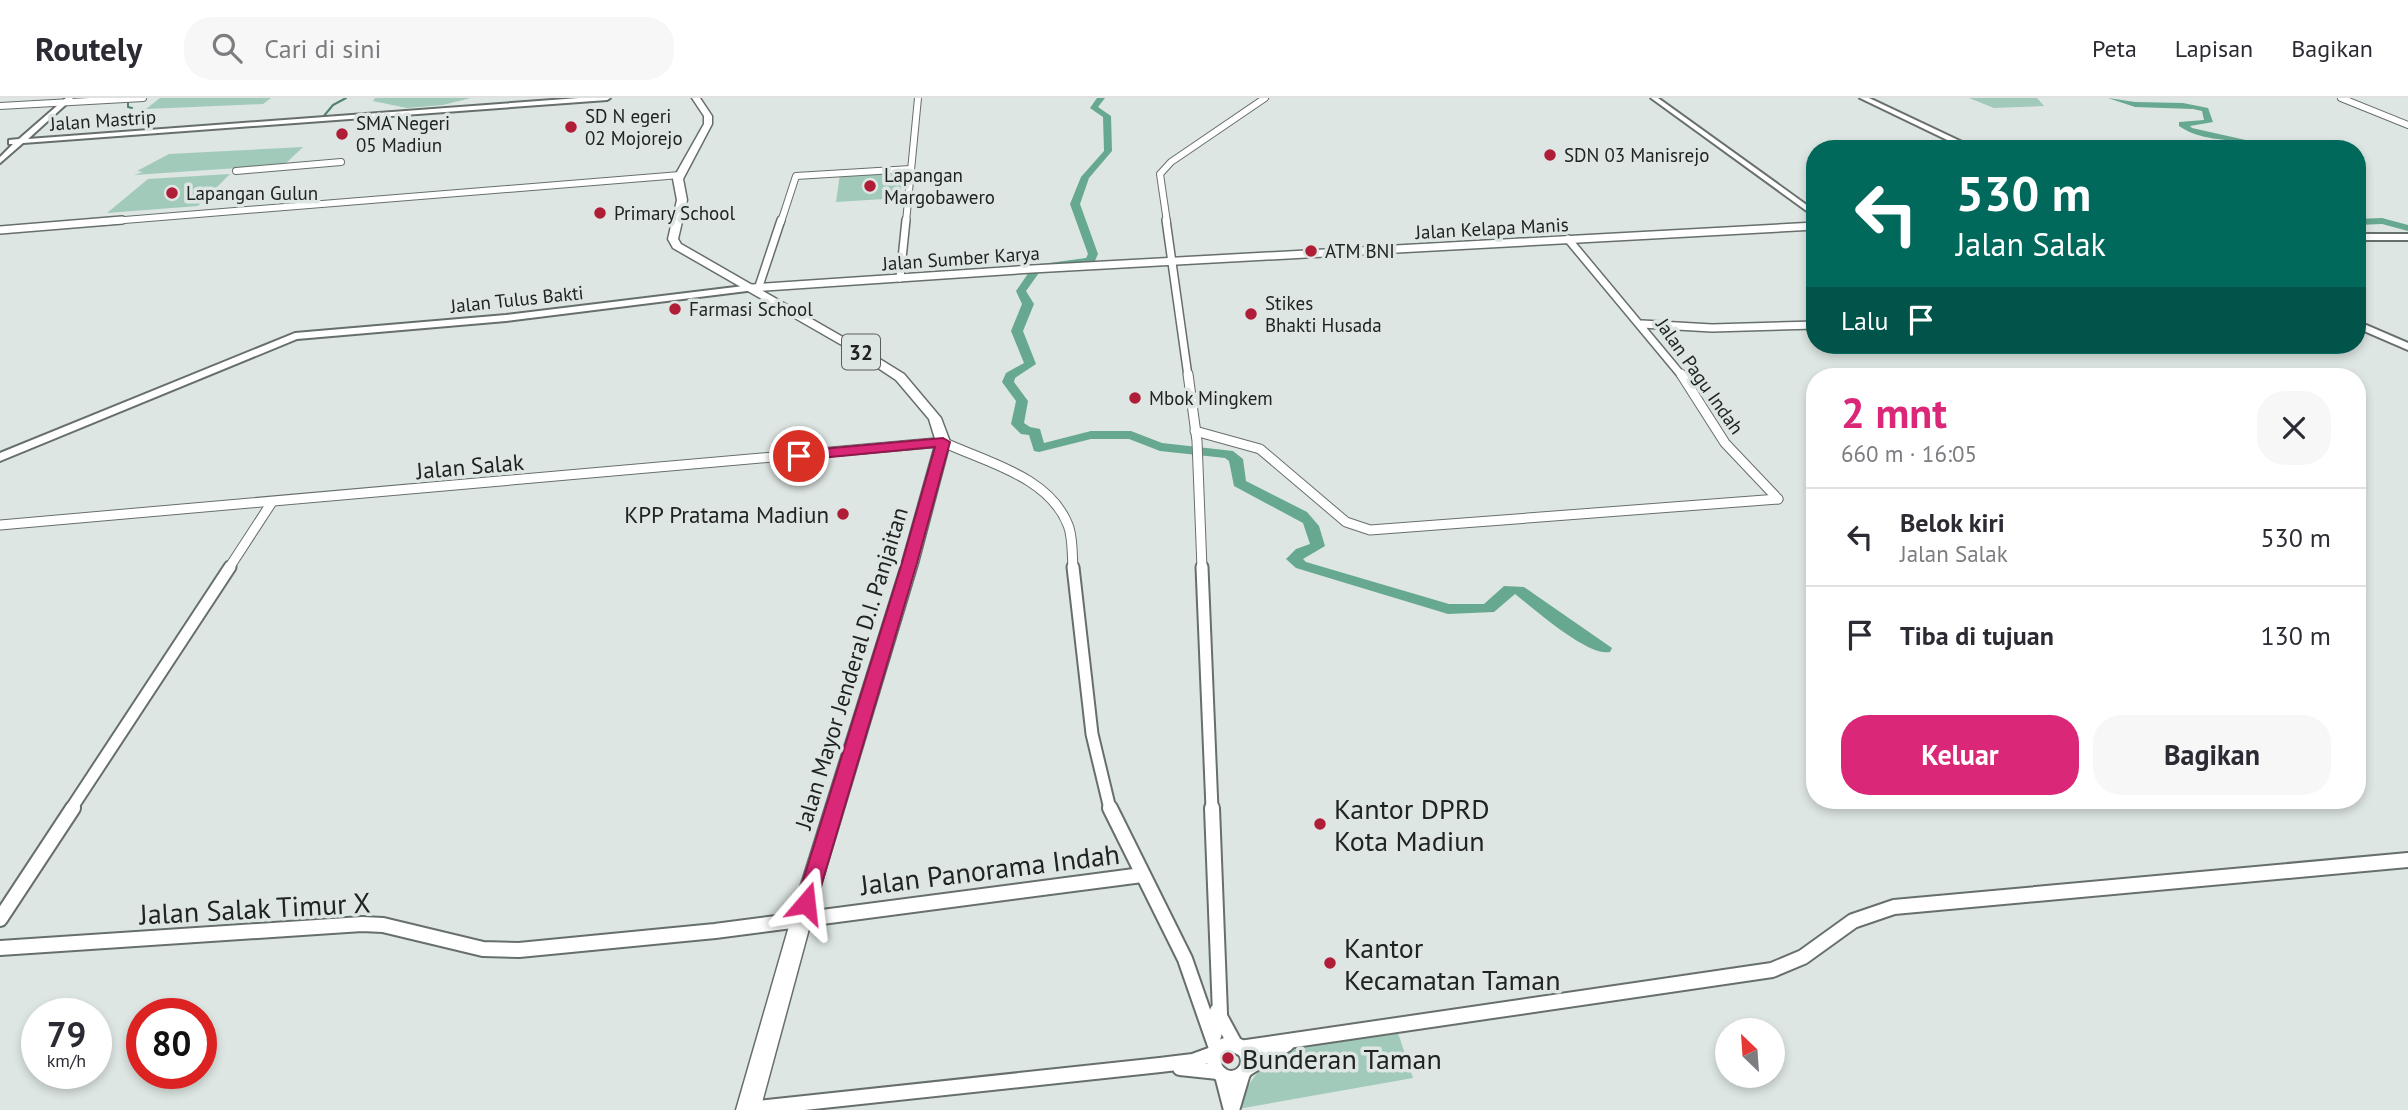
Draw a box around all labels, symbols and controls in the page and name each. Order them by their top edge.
search box [184,17,674,80]
text: Routely [35,27,142,70]
icon: search [208,29,246,67]
text: Cari di sini [264,32,381,65]
text: Peta [2092,33,2137,64]
text: Lapisan [2175,33,2253,64]
text: Bagikan [2291,33,2373,64]
street label: Jalan Mastrip [48,104,157,136]
place label: SD N egeri 02 Mojorejo [585,104,683,150]
place label: SMA Negeri 05 Madiun [356,111,450,157]
marker: SD N egeri 02 Mojorejo [563,119,579,135]
marker: SMA Negeri 05 Madiun [334,126,350,142]
place label: SDN 03 Manisrejo [1564,143,1709,167]
marker: SDN 03 Manisrejo [1542,147,1558,163]
text: 530 m [1956,161,2091,225]
place label: Lapangan Margobawero [884,163,995,209]
icon: left [1841,168,1932,259]
marker: Lapangan Margobawero [862,178,878,194]
place label: Lapangan Gulun [186,181,318,205]
marker: Lapangan Gulun [164,185,180,201]
place label: Primary School [614,201,735,225]
marker: Primary School [592,205,608,221]
street label: Jalan Kelapa Manis [1414,212,1569,244]
text: Jalan Salak [1956,223,2106,265]
place label: ATM BNI [1325,239,1395,263]
street label: Jalan Sumber Karya [880,241,1041,276]
marker: ATM BNI [1303,243,1319,259]
street label: Jalan Tulus Bakti [448,280,585,318]
place label: Stikes Bhakti Husada [1265,291,1382,337]
place label: Farmasi School [689,297,813,321]
marker: Farmasi School [667,301,683,317]
icon: arrive [1902,301,1940,339]
text: Lalu [1841,304,1888,337]
marker: Stikes Bhakti Husada [1243,306,1259,322]
street label: Jalan Pagu Indah [1651,312,1749,439]
road number: 32 [842,334,880,370]
text: 2 mnt [1841,385,1947,440]
place label: Mbok Mingkem [1149,386,1273,410]
marker: Mbok Mingkem [1127,390,1143,406]
button: close [2257,391,2331,465]
pin [769,426,829,486]
icon: arrive [780,437,818,475]
text: 660 m · 16:05 [1841,439,1977,468]
street label: Jalan Salak [414,447,525,485]
place label: KPP Pratama Madiun [624,500,829,529]
street label: Jalan Mayor Jenderal D.I. Panjaitan [788,503,914,833]
marker: KPP Pratama Madiun [835,506,851,522]
text: Belok kiri [1900,506,2005,539]
icon: left [1841,518,1879,556]
text: 530 m [2260,521,2331,554]
text: Jalan Salak [1900,539,2008,568]
icon: arrive [1841,616,1879,654]
text: Tiba di tujuan [1900,619,2054,652]
text: 130 m [2260,619,2331,652]
button: Keluar [1841,715,2079,795]
button: Bagikan [2093,715,2331,795]
place label: Kantor DPRD Kota Madiun [1334,790,1490,859]
marker: Kantor DPRD Kota Madiun [1312,816,1328,832]
street label: Jalan Panorama Indah [857,835,1122,903]
position arrow [769,866,843,940]
street label: Jalan Salak Timur X [138,883,371,933]
place label: Kantor Kecamatan Taman [1344,929,1561,998]
marker: Kantor Kecamatan Taman [1322,955,1338,971]
speed limit sign: 80 [126,998,217,1089]
text: 79 [47,1011,86,1057]
north arrow [1715,1018,1785,1088]
map controls [1715,1018,1785,1088]
place label: Bunderan Taman [1242,1040,1442,1077]
text: km/h [47,1049,86,1072]
marker: Bunderan Taman [1220,1050,1236,1066]

